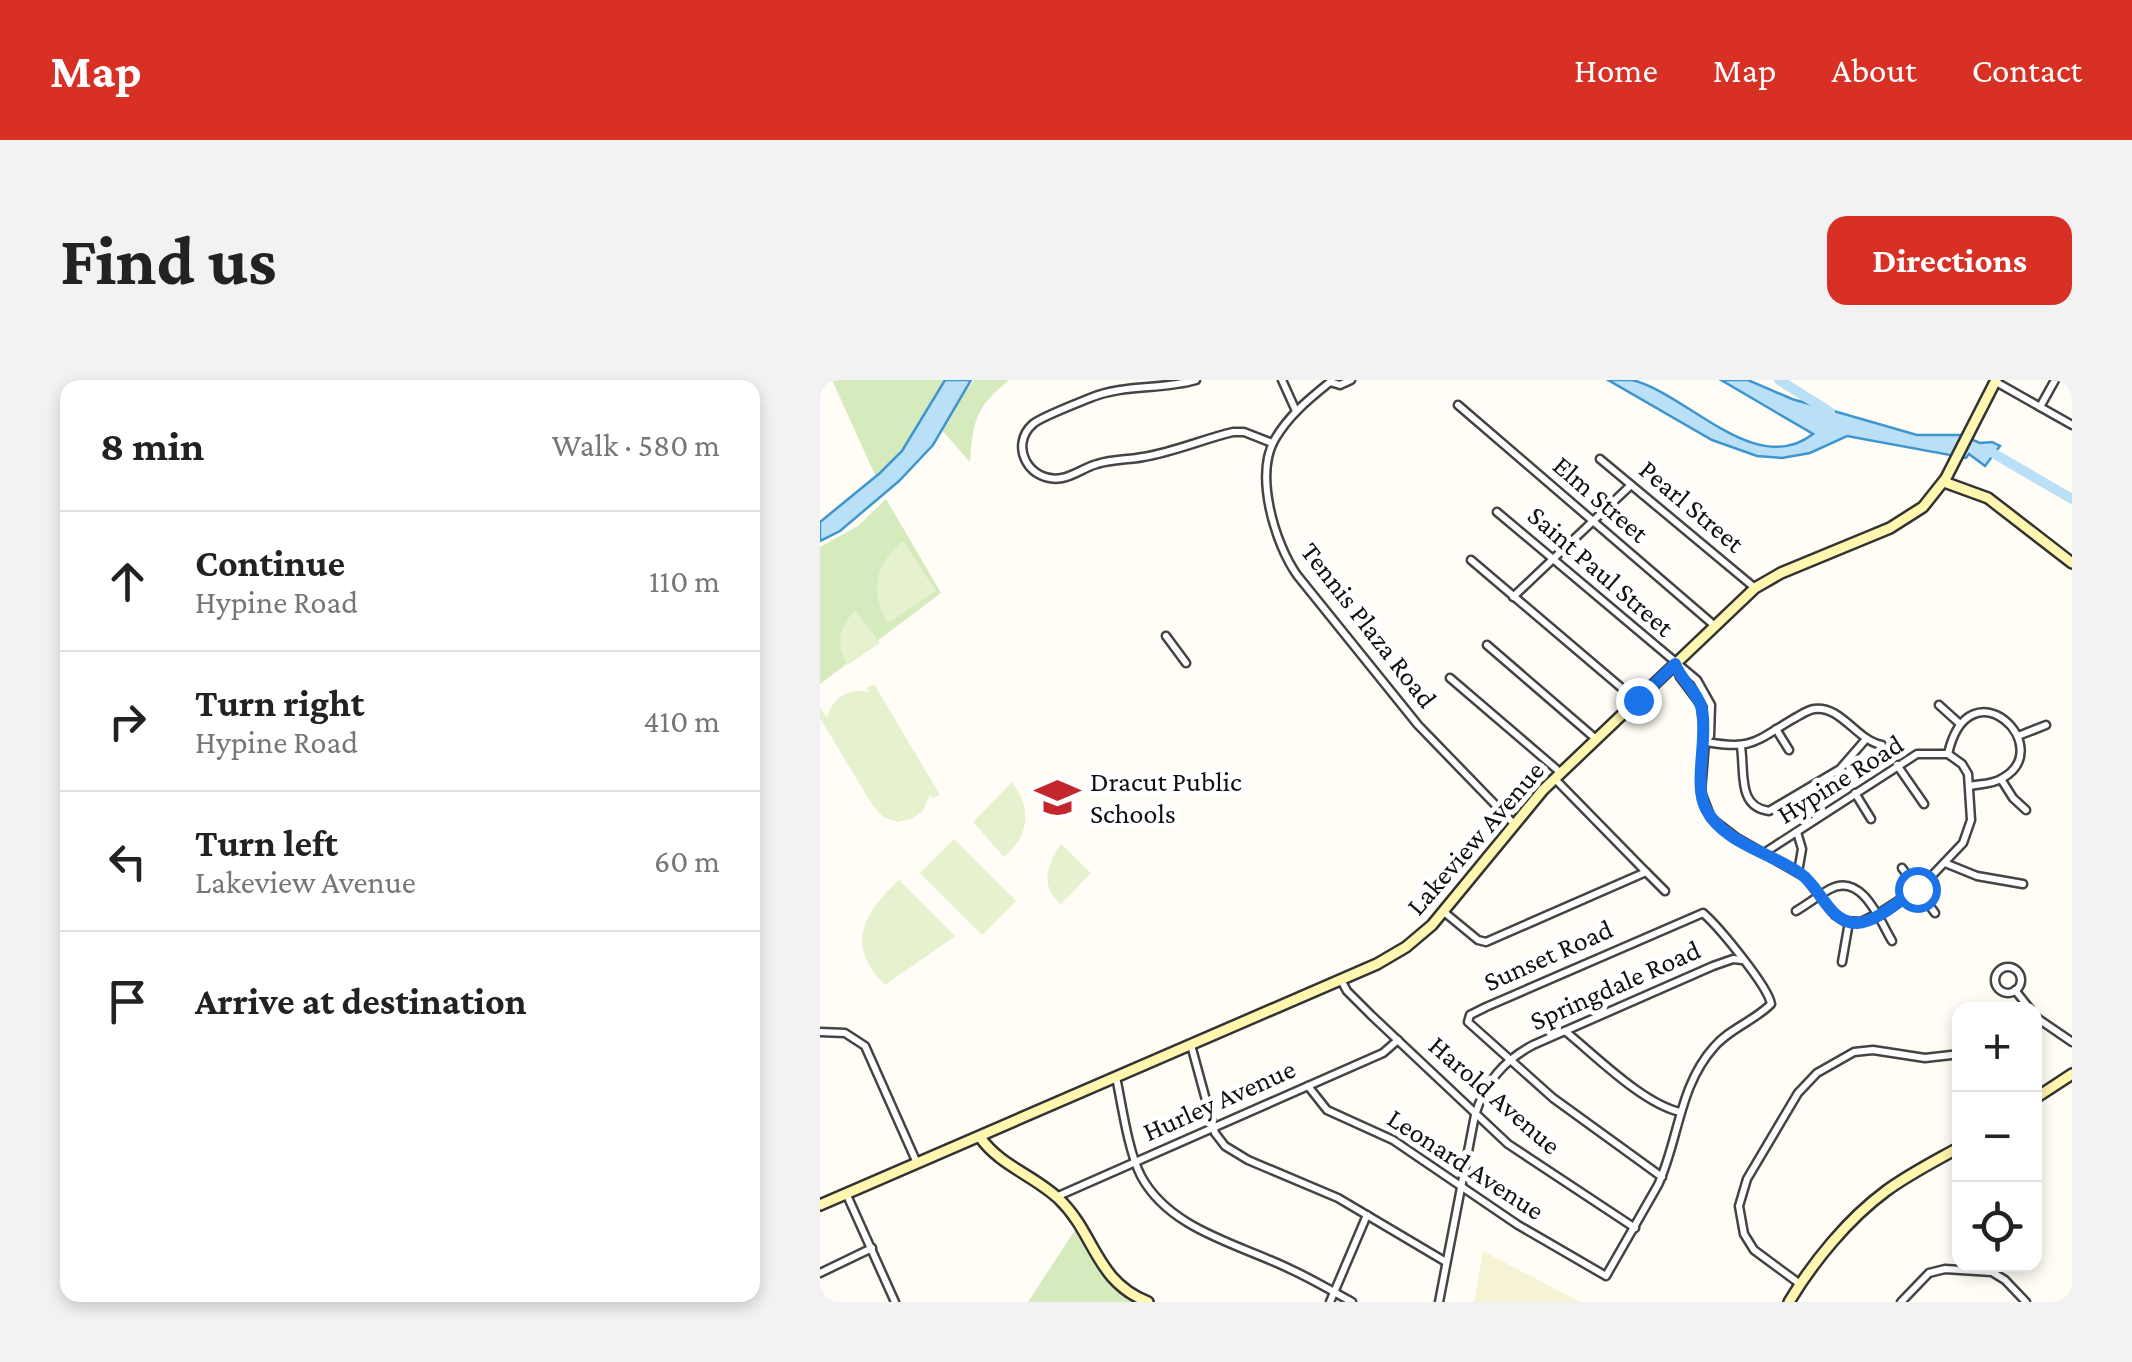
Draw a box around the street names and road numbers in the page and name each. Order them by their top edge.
street label: Elm Street [1547,449,1655,549]
street label: Pearl Street [1633,453,1751,559]
street label: Saint Paul Street [1522,499,1681,643]
street label: Tennis Plaza Road [1295,536,1443,714]
street label: Hypine Road [1771,728,1909,830]
street label: Lakeview Avenue [1400,755,1550,921]
street label: Sunset Road [1479,913,1617,997]
street label: Springdale Road [1525,934,1705,1036]
street label: Harold Avenue [1423,1029,1567,1161]
street label: Hurley Avenue [1138,1053,1300,1147]
street label: Leonard Avenue [1382,1102,1550,1226]

